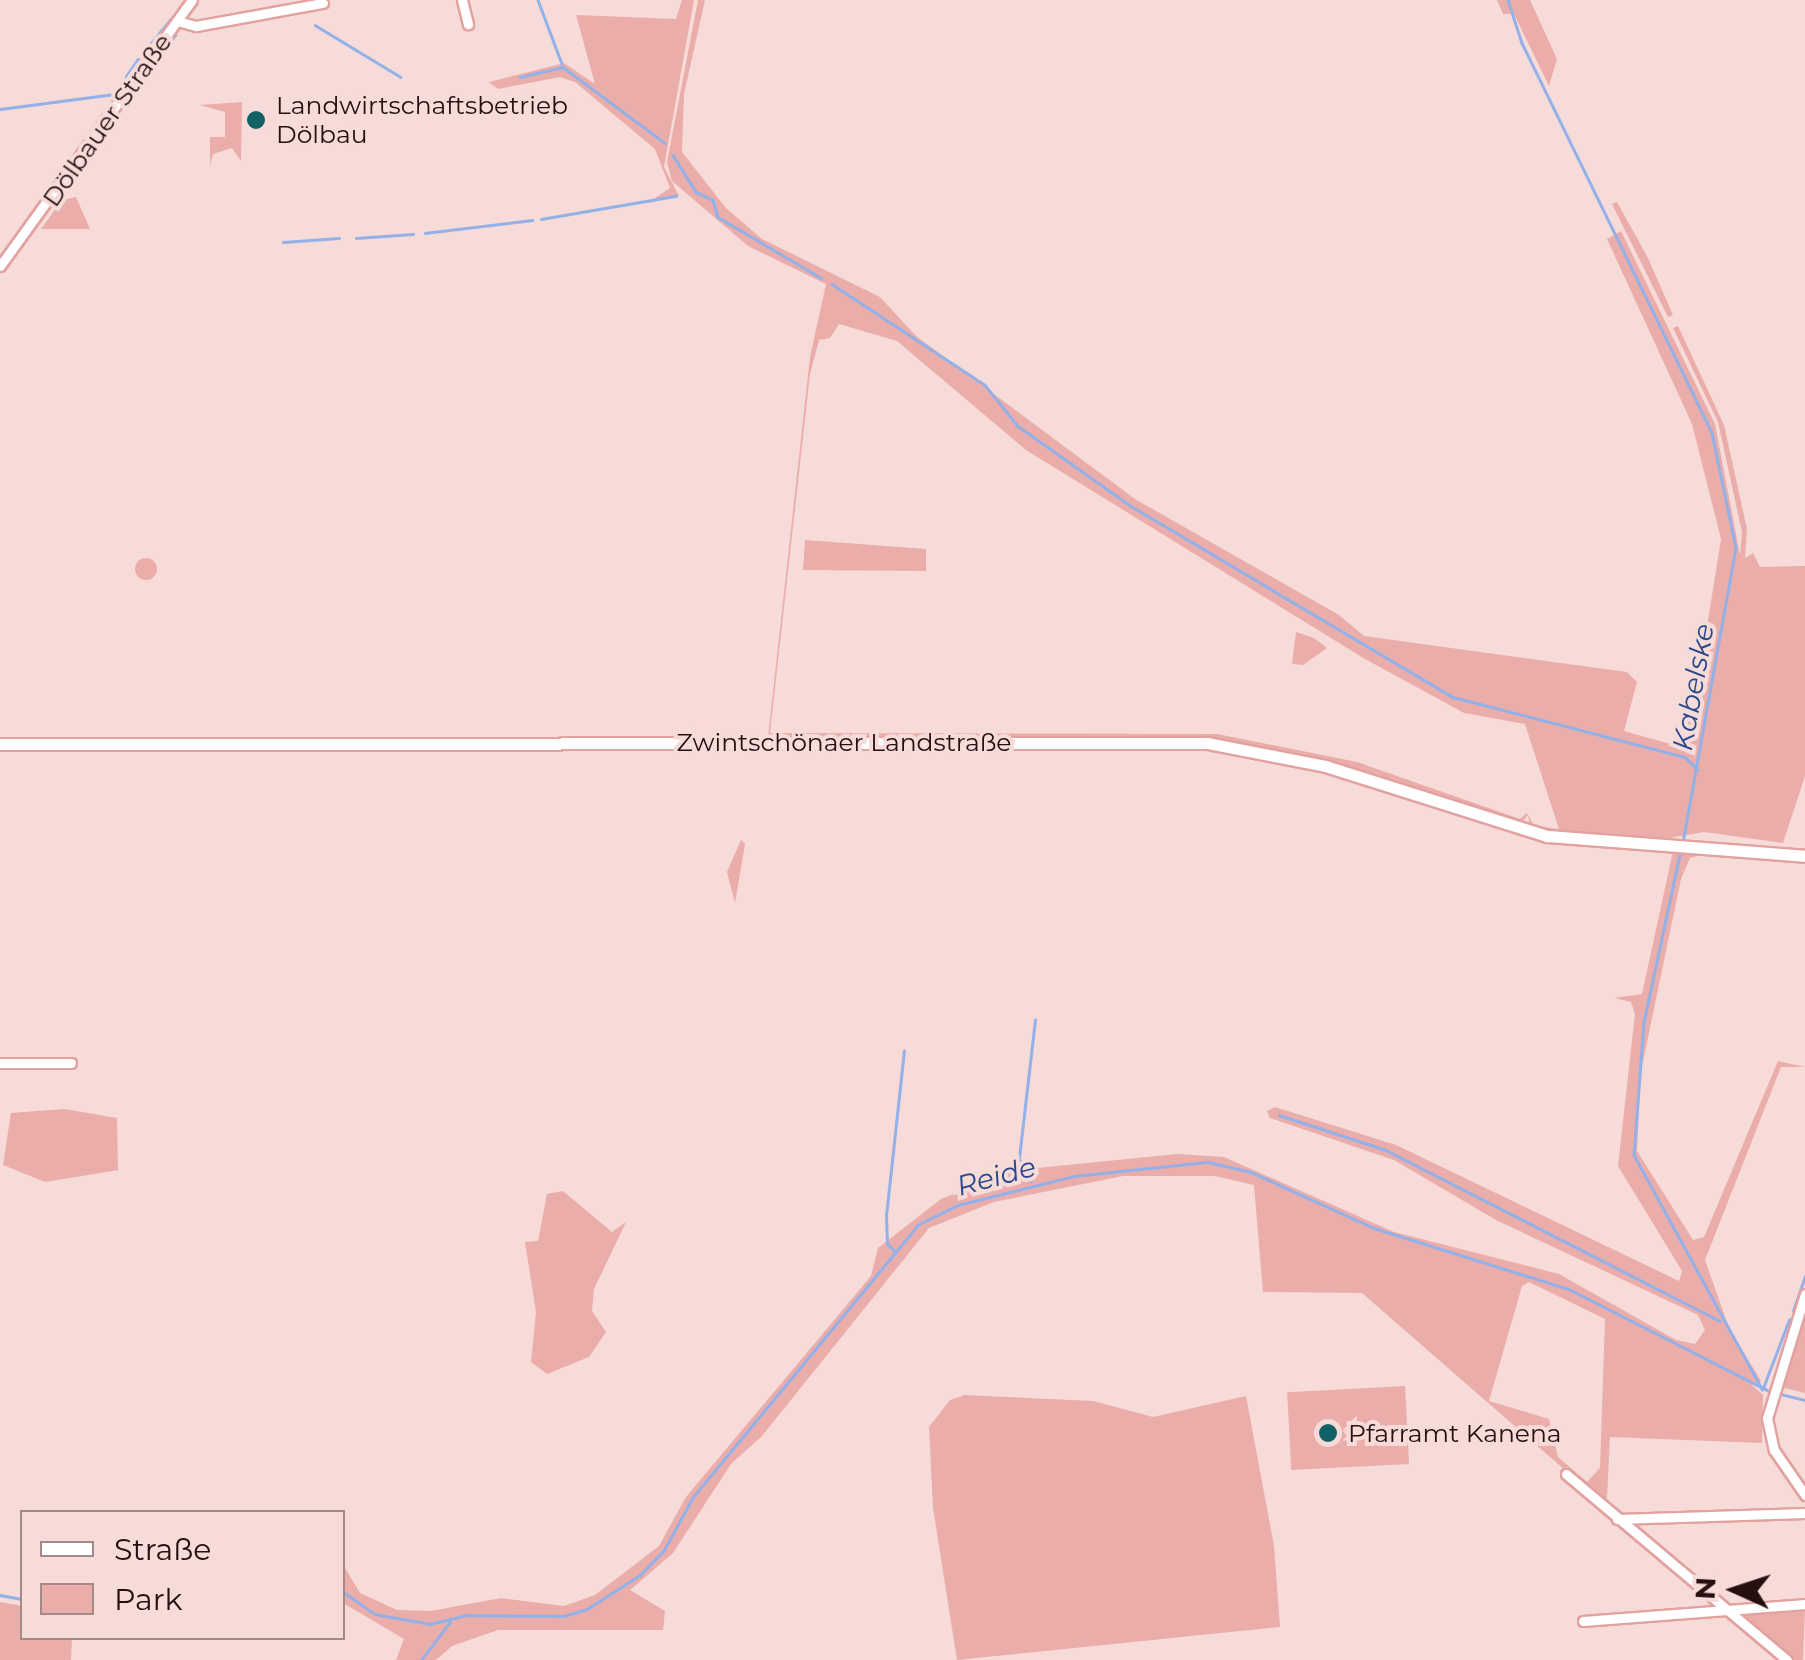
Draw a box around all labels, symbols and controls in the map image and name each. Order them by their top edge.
street label: Dölbauer Straße [36,28,178,212]
place label: Landwirtschaftsbetrieb Dölbau [276,91,568,150]
marker: Landwirtschaftsbetrieb Dölbau [245,109,267,131]
water label: Kabelske [1665,621,1721,753]
street label: Zwintschönaer Landstraße [677,727,1011,757]
water label: Reide [953,1149,1039,1203]
place label: Pfarramt Kanena [1348,1418,1562,1448]
marker: Pfarramt Kanena [1317,1422,1339,1444]
legend [20,1510,345,1640]
text: Straße [114,1531,211,1568]
north arrow [1685,1540,1785,1640]
text: N [1687,1576,1723,1601]
text: Park [114,1581,183,1618]

